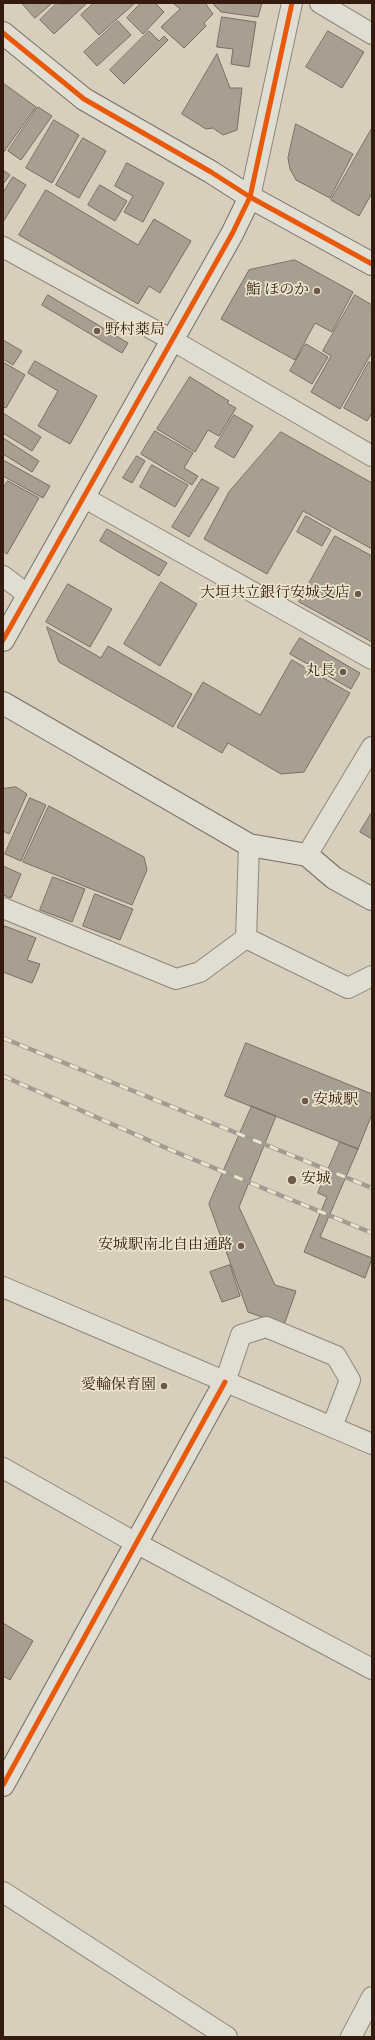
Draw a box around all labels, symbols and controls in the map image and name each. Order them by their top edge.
place label: 鮨 ほのか [246,282,309,300]
marker: 鮨 ほのか [312,286,322,296]
place label: 野村薬局 [105,322,165,340]
marker: 野村薬局 [92,326,102,336]
place label: 大垣共立銀行安城支店 [200,585,350,603]
marker: 大垣共立銀行安城支店 [353,589,363,599]
place label: 丸長 [305,663,335,681]
marker: 丸長 [338,667,348,677]
place label: 安城駅 [313,1092,358,1110]
marker: 安城駅 [300,1096,310,1106]
place label: 安城 [301,1171,331,1189]
marker: 安城 [286,1174,298,1186]
place label: 安城駅南北自由通路 [98,1237,233,1255]
marker: 安城駅南北自由通路 [236,1241,246,1251]
place label: 愛輪保育園 [81,1377,156,1395]
marker: 愛輪保育園 [159,1381,169,1391]

